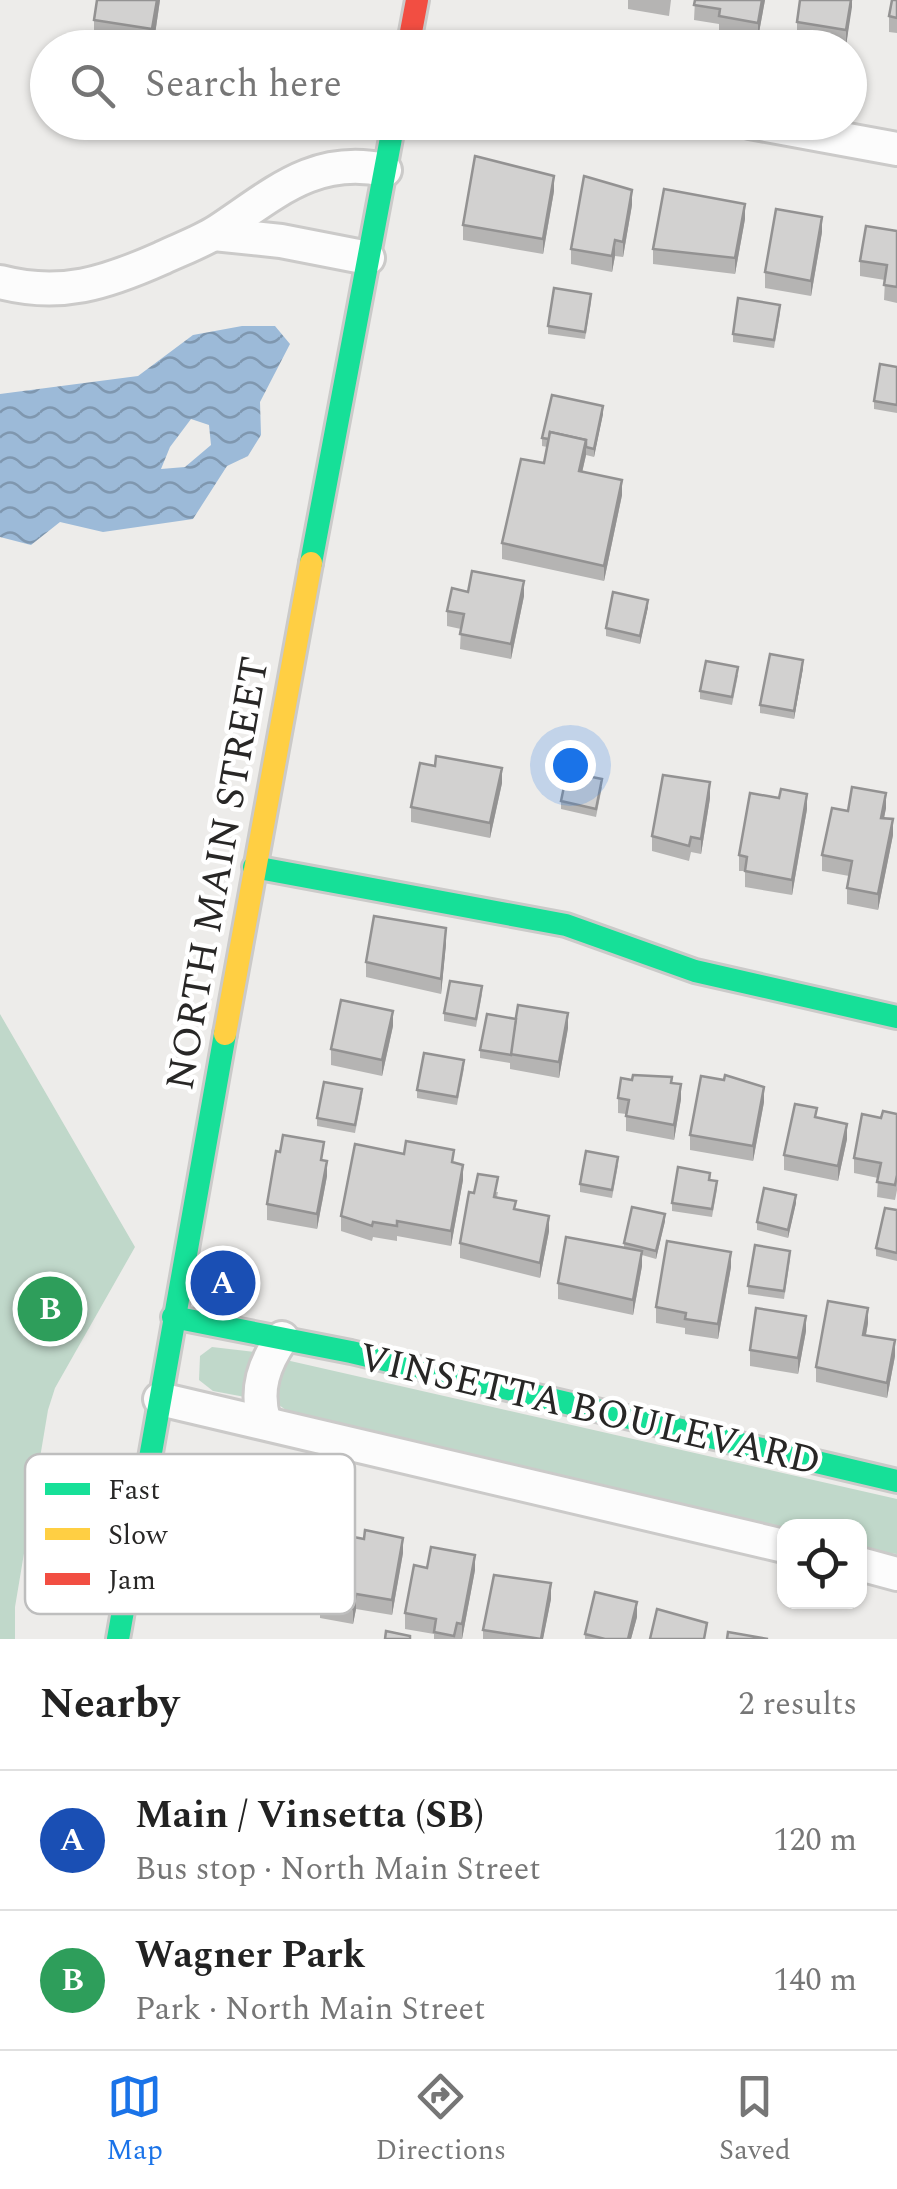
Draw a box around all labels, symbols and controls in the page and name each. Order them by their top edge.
search box [30,30,867,140]
text: Search here [145,56,342,114]
icon: search [65,58,120,113]
street label: NORTH MAIN STREET [150,652,287,1095]
your location [545,740,596,791]
pin: A [190,1246,256,1320]
pin: B [18,1272,82,1346]
street label: VINSETTA BOULEVARD [352,1328,827,1493]
legend [25,1454,355,1614]
text: Fast [108,1469,160,1512]
text: Slow [108,1514,168,1557]
map controls [777,1519,867,1609]
button: locate [777,1519,867,1609]
text: Jam [108,1559,156,1602]
text: Nearby [40,1673,179,1736]
text: 2 results [738,1680,857,1729]
text: Main / Vinsetta (SB) [135,1787,484,1845]
text: A [60,1816,85,1865]
text: 120 m [773,1816,857,1865]
text: Bus stop · North Main Street [135,1845,541,1894]
text: Wagner Park [135,1927,365,1985]
text: B [61,1956,84,2005]
text: 140 m [773,1956,857,2005]
text: Park · North Main Street [135,1985,485,2034]
tab: Map [106,2069,163,2172]
tab: Directions [375,2069,506,2172]
tab: Saved [719,2069,791,2172]

